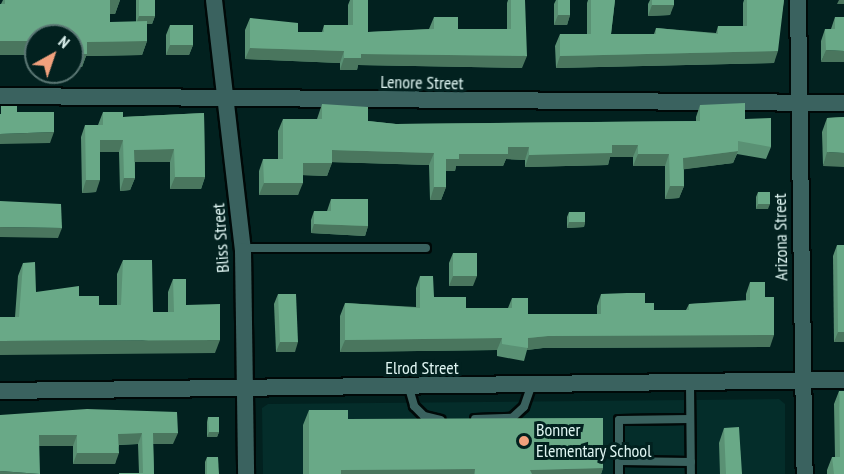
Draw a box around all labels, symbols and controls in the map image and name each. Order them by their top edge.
north arrow [24,24,84,84]
text: N [55,31,74,52]
street label: Lenore Street [380,71,464,95]
street label: Arizona Street [769,193,793,281]
street label: Bliss Street [208,202,234,274]
street label: Elrod Street [385,357,459,379]
place label: Bonner Elementary School [536,420,652,462]
marker: Bonner Elementary School [517,434,531,448]

